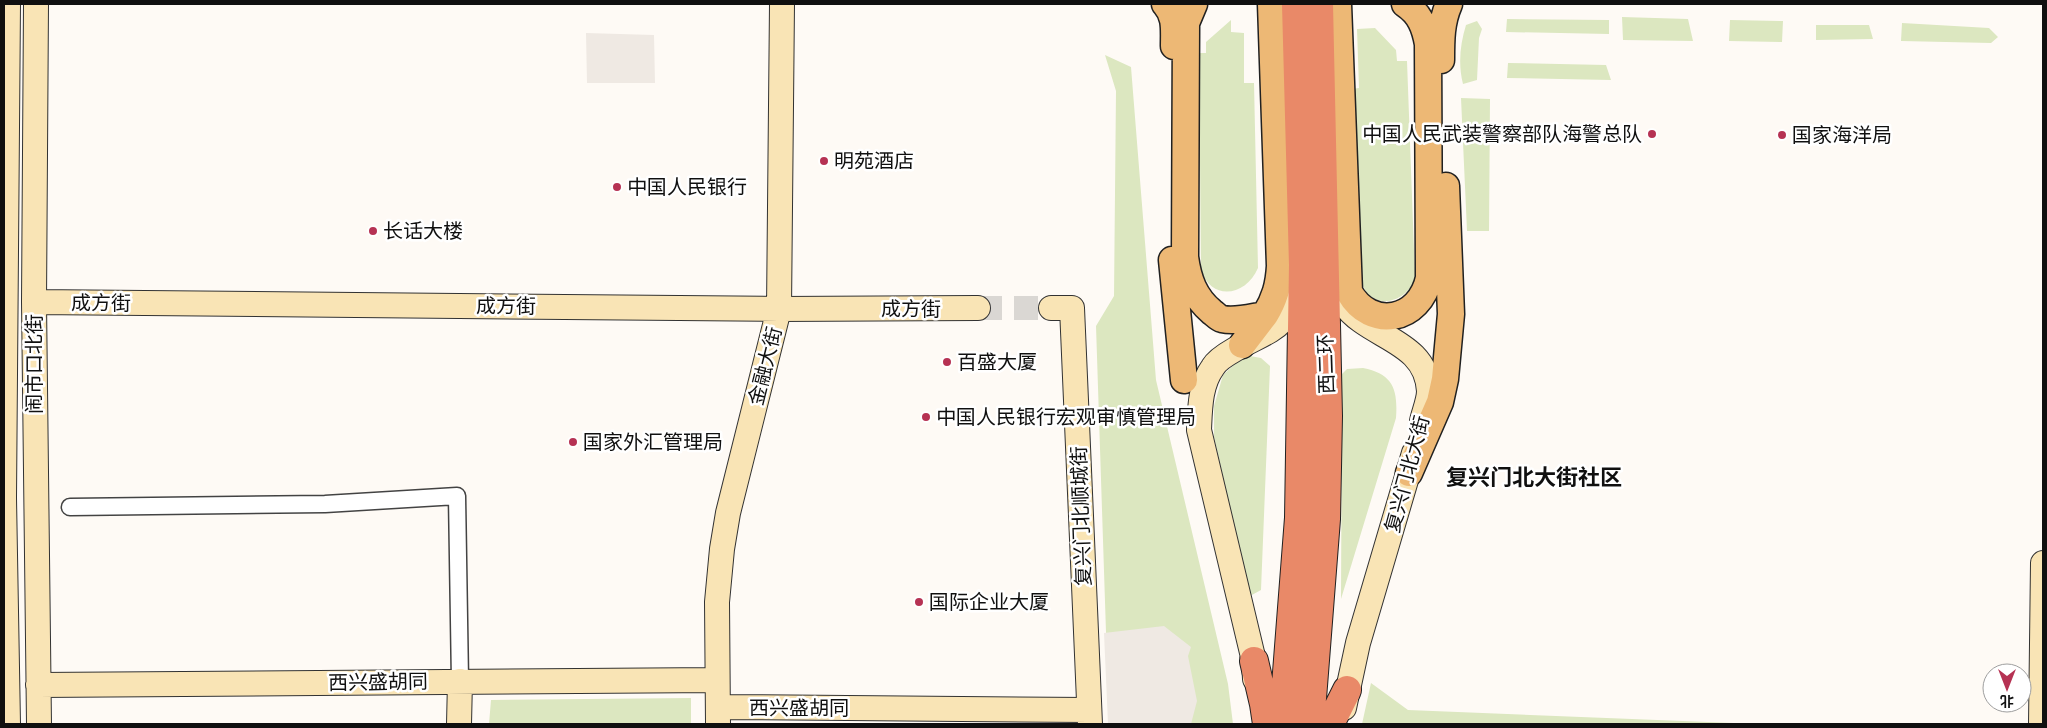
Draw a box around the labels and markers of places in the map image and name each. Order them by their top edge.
place label: 中国人民武装警察部队海警总队 [1362,120,1642,150]
place label: 国家海洋局 [1792,121,1892,151]
marker: 中国人民武装警察部队海警总队 [1646,128,1658,140]
marker: 国家海洋局 [1776,129,1788,141]
place label: 明苑酒店 [834,147,914,177]
marker: 明苑酒店 [818,155,830,167]
place label: 中国人民银行 [627,173,747,203]
marker: 中国人民银行 [611,181,623,193]
place label: 长话大楼 [383,217,463,247]
marker: 长话大楼 [367,225,379,237]
place label: 百盛大厦 [957,348,1037,378]
marker: 百盛大厦 [941,356,953,368]
place label: 中国人民银行宏观审慎管理局 [936,403,1196,433]
marker: 中国人民银行宏观审慎管理局 [920,411,932,423]
place label: 国家外汇管理局 [583,428,723,458]
marker: 国家外汇管理局 [567,436,579,448]
place label: 国际企业大厦 [929,588,1049,618]
marker: 国际企业大厦 [913,596,925,608]

